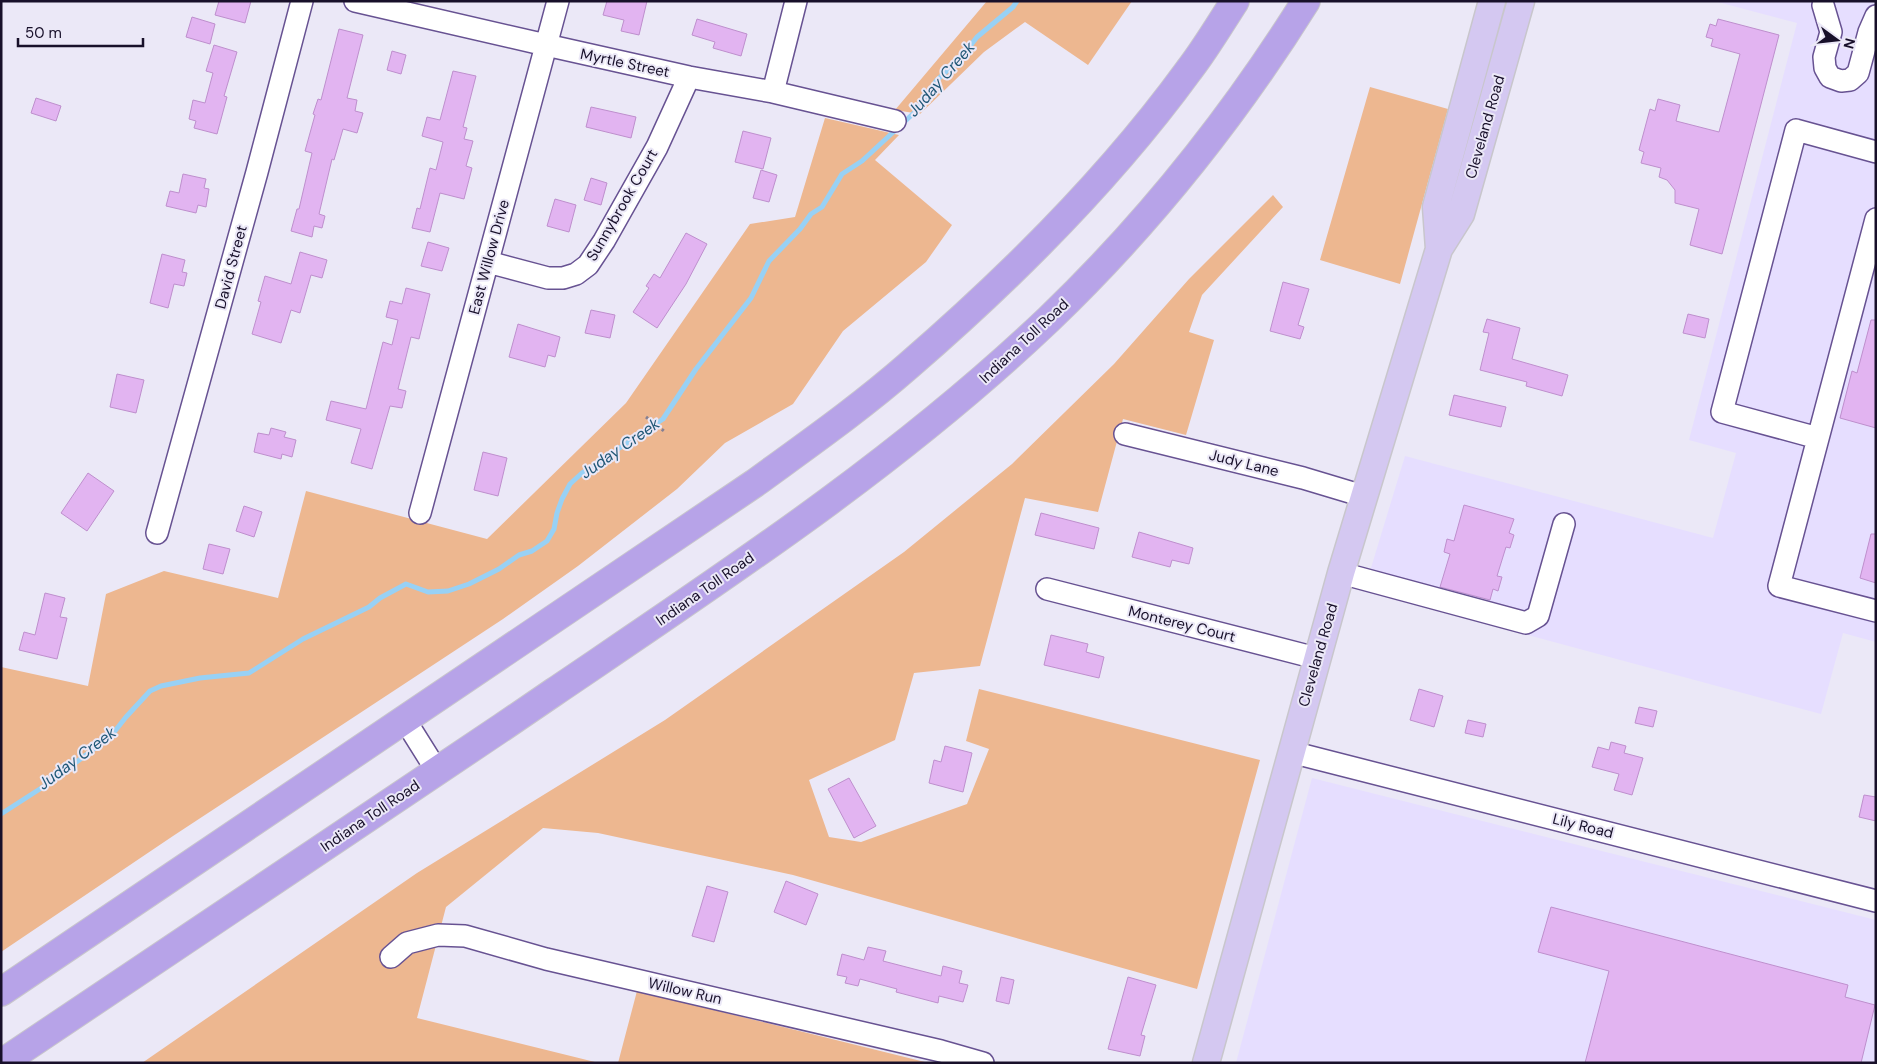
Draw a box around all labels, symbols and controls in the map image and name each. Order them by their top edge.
scale bar [18,15,142,47]
north arrow [1812,15,1862,65]
text: 50 m [25,23,62,43]
text: N [1840,36,1860,51]
water label: Juday Creek [903,37,980,121]
street label: Myrtle Street [579,44,672,82]
street label: Cleveland Road [1461,73,1509,181]
street label: Sunnybrook Court [582,145,662,265]
street label: East Willow Drive [464,197,514,317]
street label: David Street [210,223,252,311]
street label: Indiana Toll Road [975,294,1073,388]
water label: Juday Creek [576,412,665,483]
street label: Judy Lane [1207,445,1281,481]
street label: Indiana Toll Road [652,548,758,630]
street label: Monterey Court [1126,601,1238,647]
street label: Cleveland Road [1294,601,1342,709]
water label: Juday Creek [34,721,121,794]
street label: Indiana Toll Road [316,775,424,857]
street label: Lily Road [1550,809,1616,843]
street label: Willow Run [646,973,724,1009]

